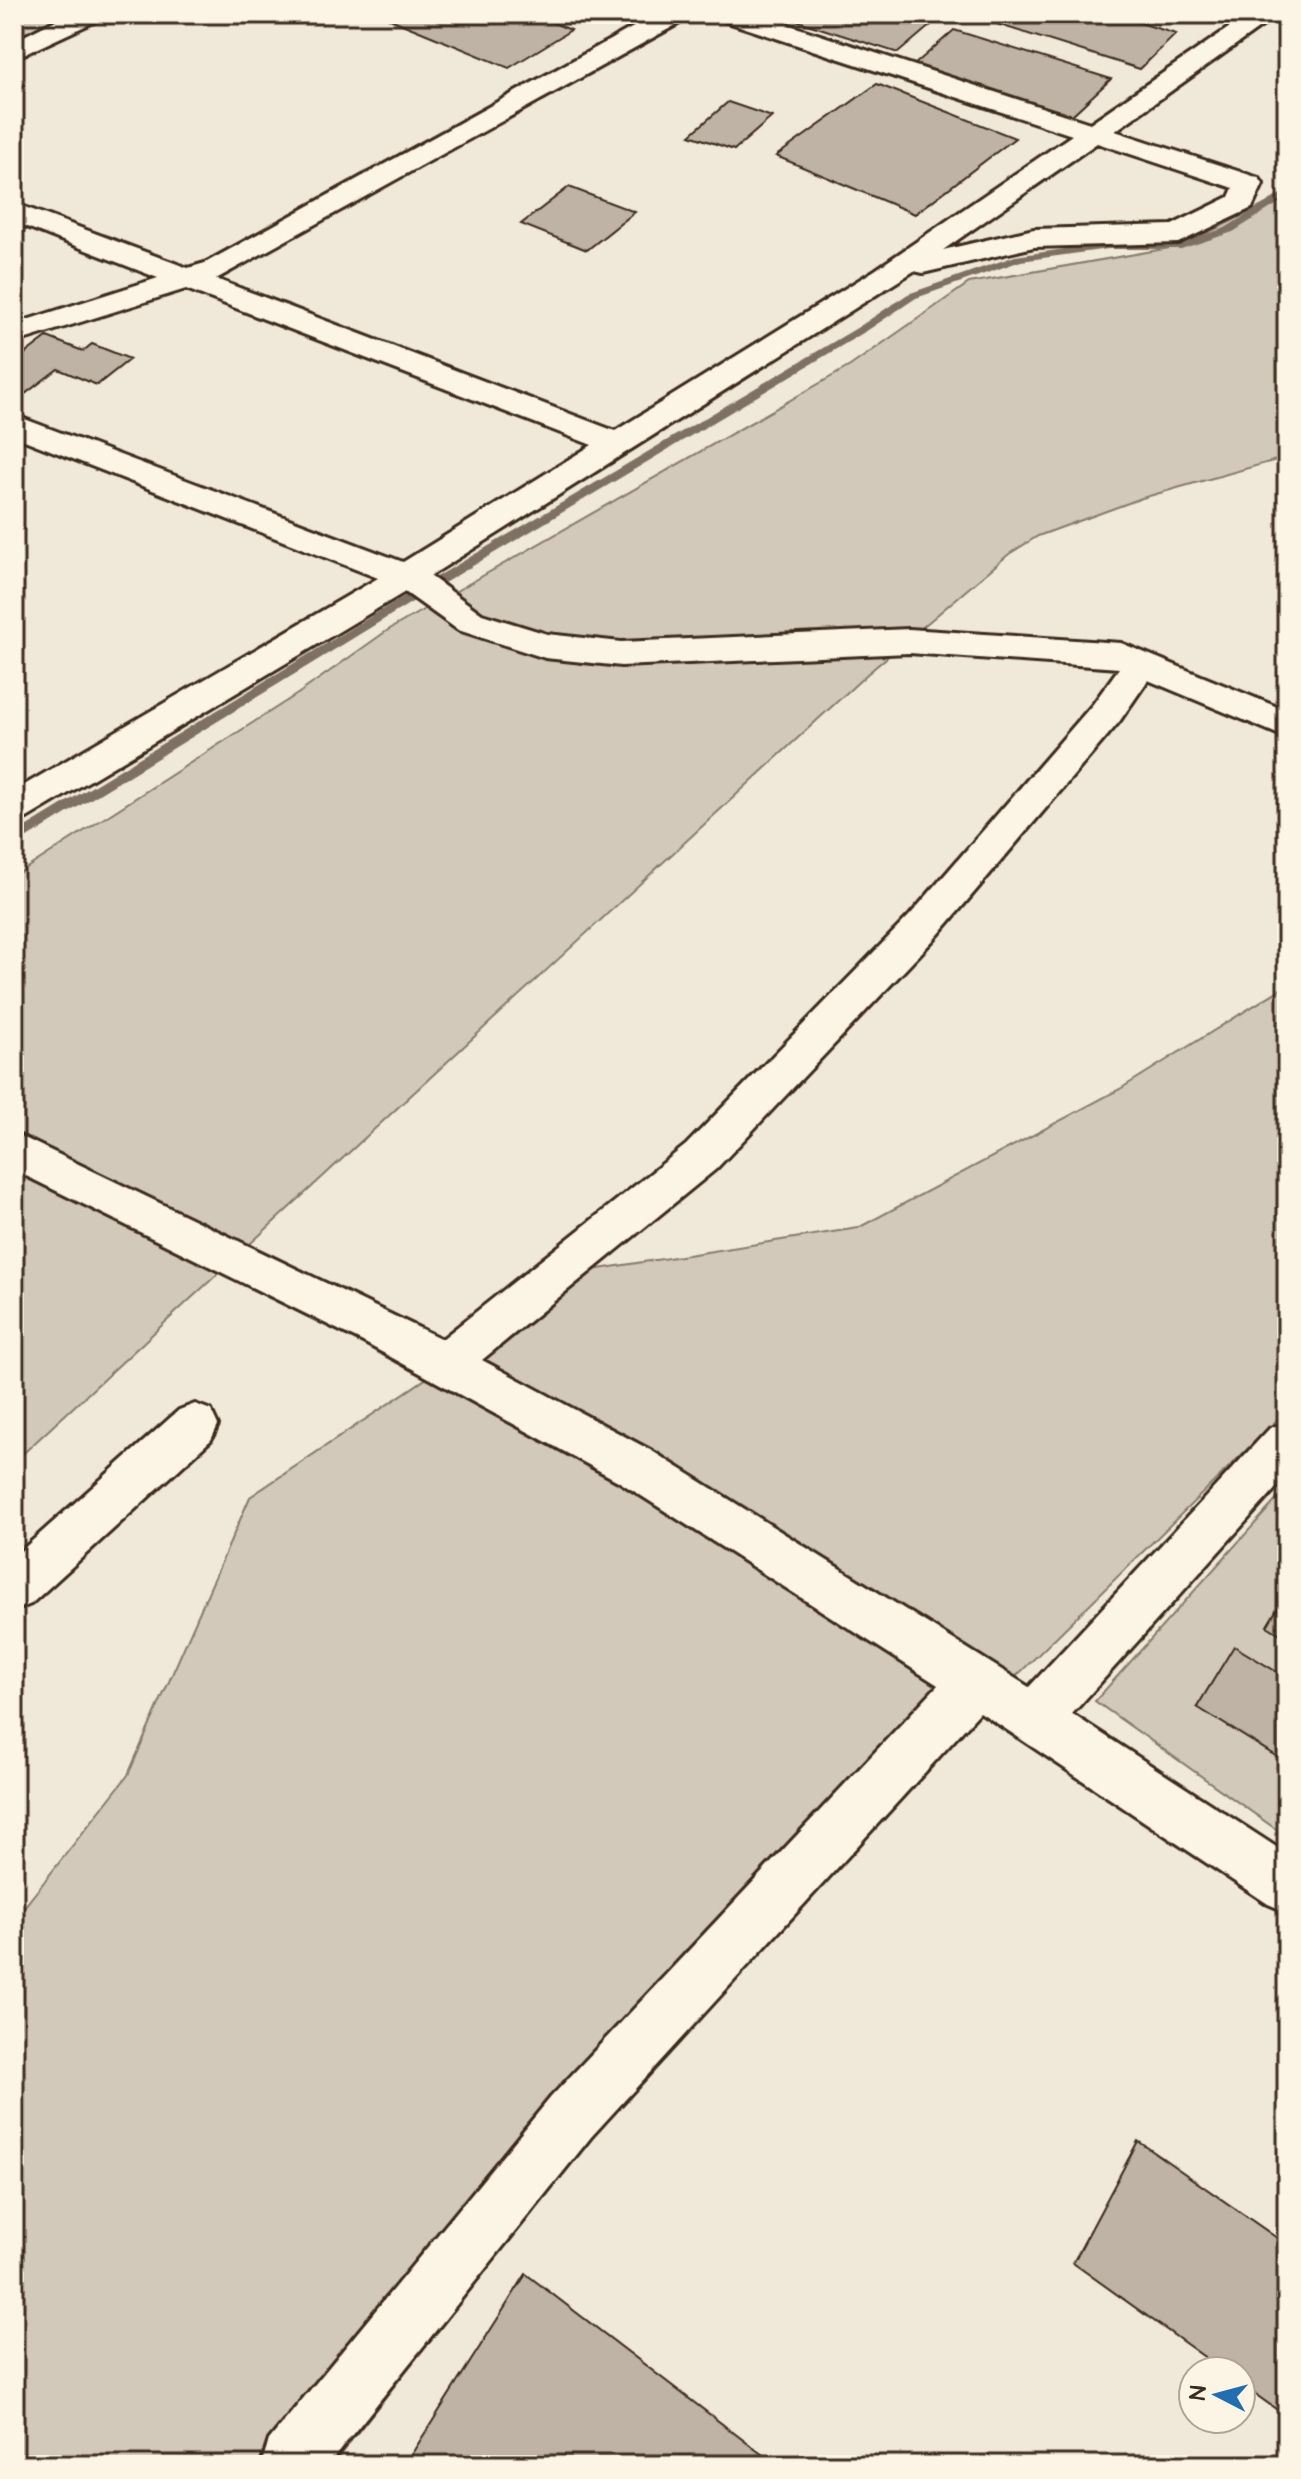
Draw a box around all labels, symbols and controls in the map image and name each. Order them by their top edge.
north arrow [1177,2355,1257,2435]
text: N [1182,2384,1215,2402]

